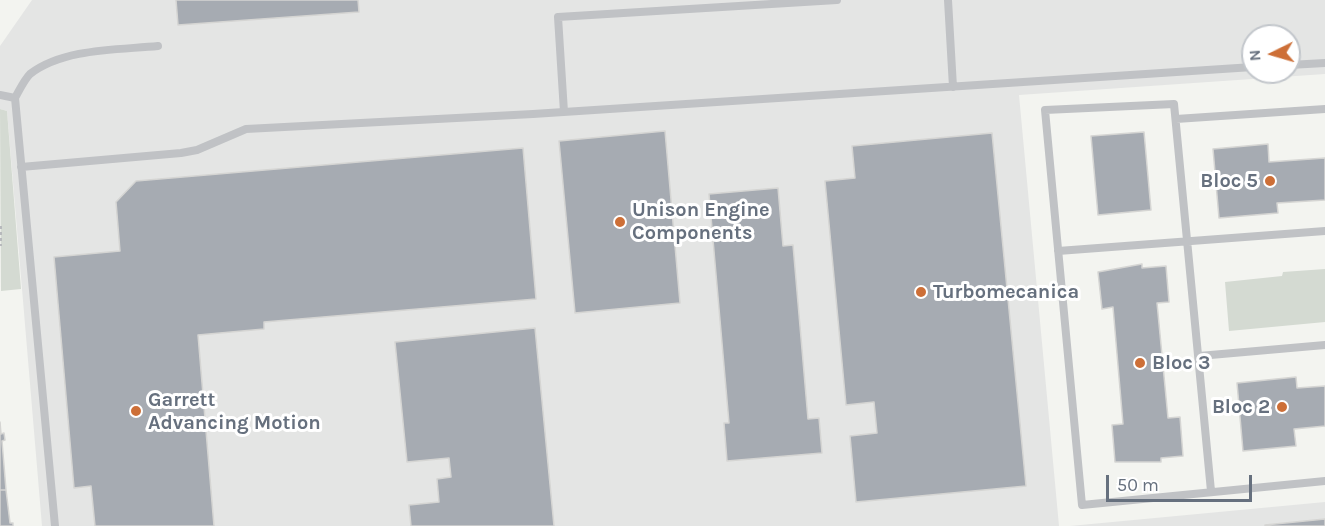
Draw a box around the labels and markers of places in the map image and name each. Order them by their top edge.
place label: Bloc 5 [1200,169,1258,193]
marker: Bloc 5 [1263,174,1277,188]
place label: Unison Engine Components [632,198,770,245]
marker: Unison Engine Components [613,215,627,229]
place label: Turbomecanica [933,280,1079,304]
marker: Turbomecanica [914,285,928,299]
place label: Bloc 3 [1152,351,1210,375]
marker: Bloc 3 [1133,356,1147,370]
place label: Garrett Advancing Motion [148,388,321,435]
place label: Bloc 2 [1212,395,1270,419]
marker: Bloc 2 [1275,400,1289,414]
marker: Garrett Advancing Motion [129,404,143,418]

